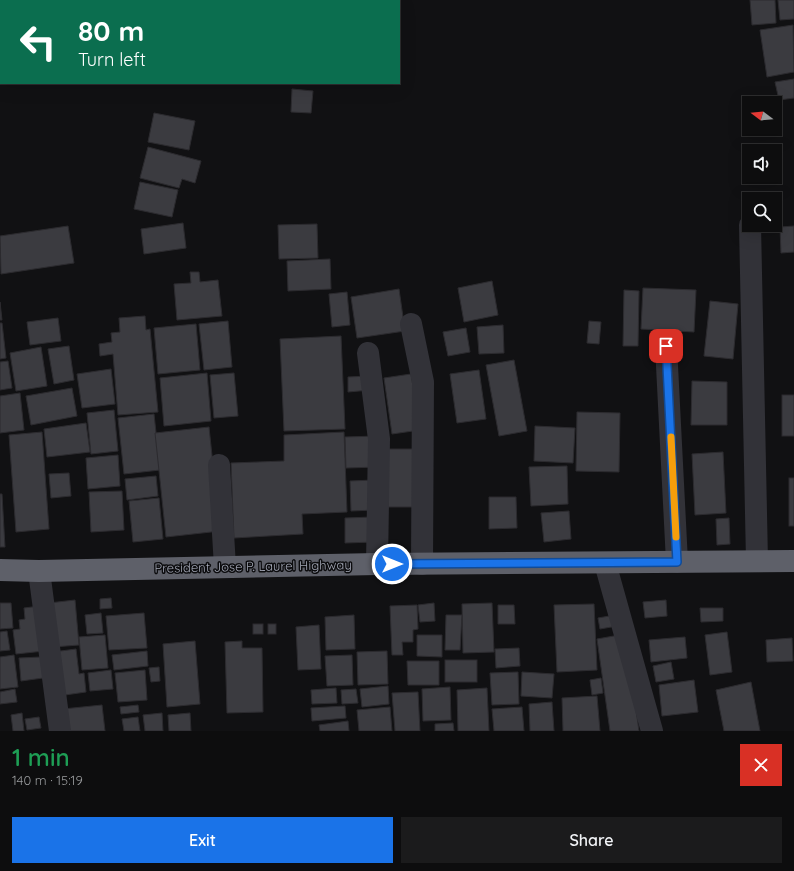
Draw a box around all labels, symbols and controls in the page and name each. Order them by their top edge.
text: 80 m [78,13,144,48]
icon: left [12,16,64,68]
text: Turn left [78,48,146,71]
north arrow [742,96,782,136]
map controls [742,96,782,232]
button: sound [742,144,782,184]
button: search [742,192,782,232]
pin [649,329,683,363]
icon: arrive [655,335,677,357]
position arrow [371,543,413,585]
street label: President Jose P. Laurel Highway [154,556,352,576]
text: 1 min [12,742,70,772]
button: close [740,744,782,786]
text: 140 m · 15:19 [12,772,83,788]
button: Exit [12,817,393,863]
button: Share [401,817,782,863]

